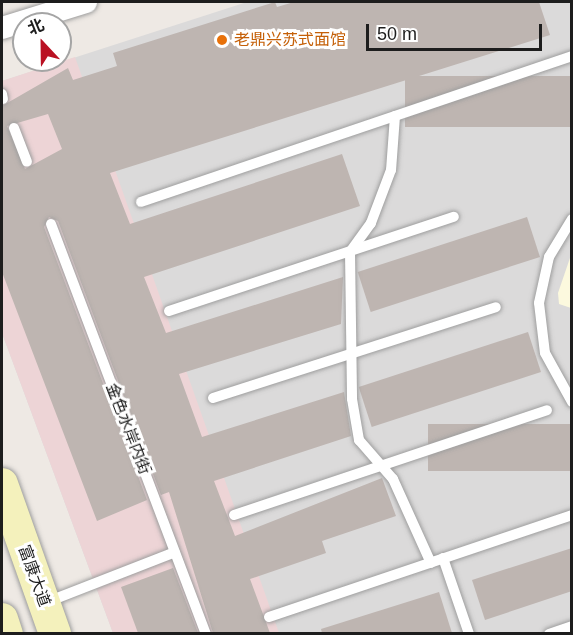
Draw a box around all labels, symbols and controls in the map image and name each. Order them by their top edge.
north arrow [12,12,72,72]
scale bar [369,12,544,50]
text: 北 [25,16,46,38]
text: 50 m [377,24,417,44]
place label: 老鼎兴苏式面馆 [234,30,346,50]
marker: 老鼎兴苏式面馆 [215,33,229,47]
street label: 金色水岸内街 [102,381,154,477]
street label: 富康大道 [14,543,54,609]

